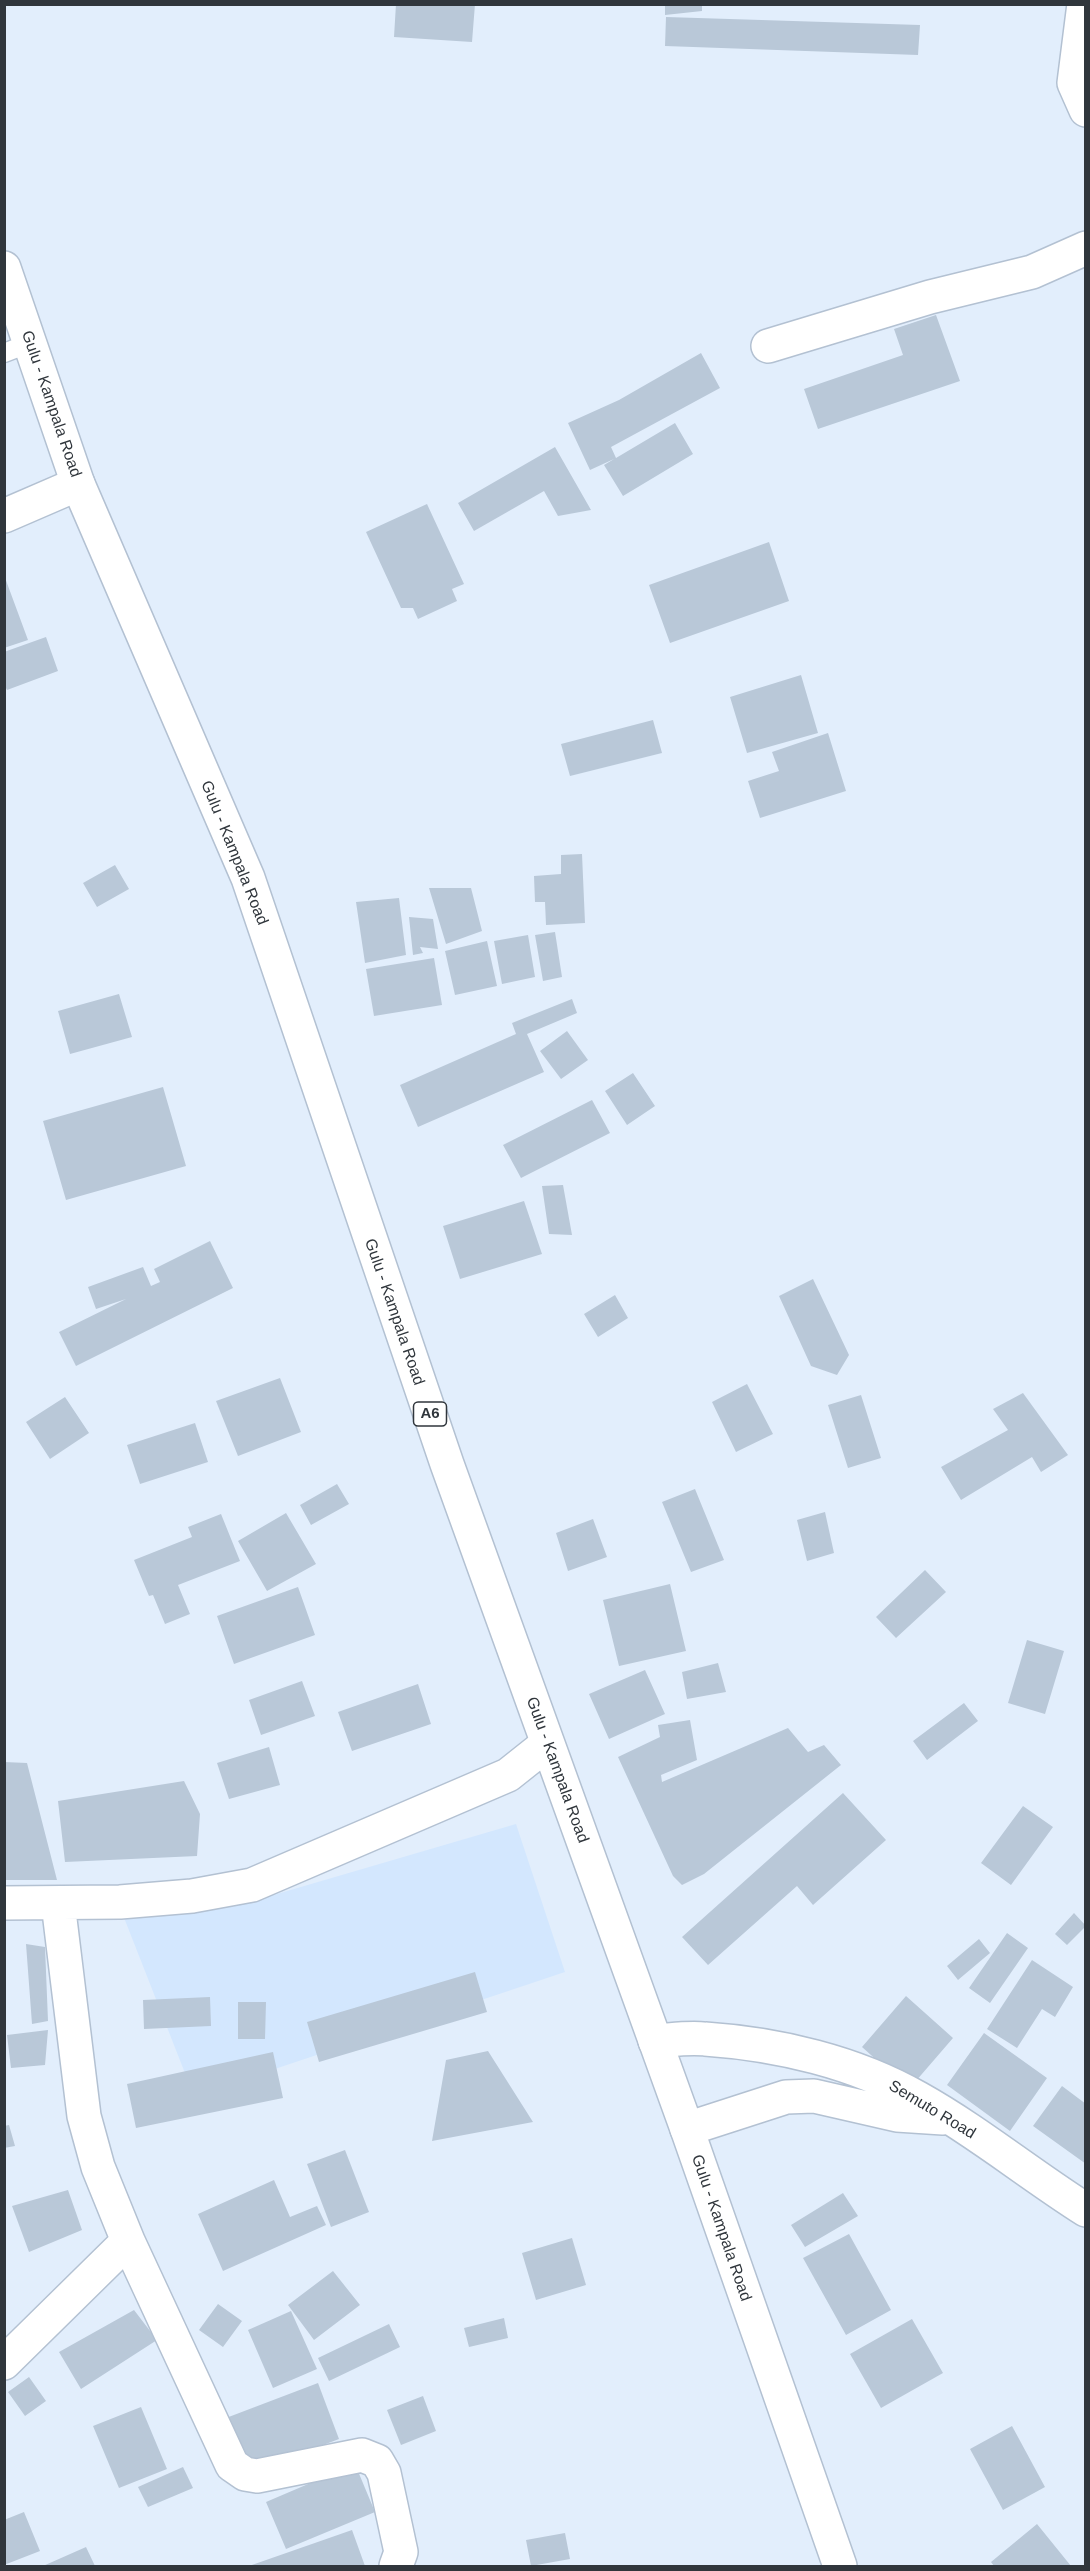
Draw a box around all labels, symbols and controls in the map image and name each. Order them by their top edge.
street label: Gulu - Kampala Road [17,328,85,480]
street label: Gulu - Kampala Road [196,778,272,928]
street label: Gulu - Kampala Road [360,1236,428,1388]
road number: A6 [414,1402,446,1426]
street label: Gulu - Kampala Road [522,1694,592,1846]
street label: Semuto Road [885,2077,979,2143]
street label: Gulu - Kampala Road [687,2152,755,2304]

